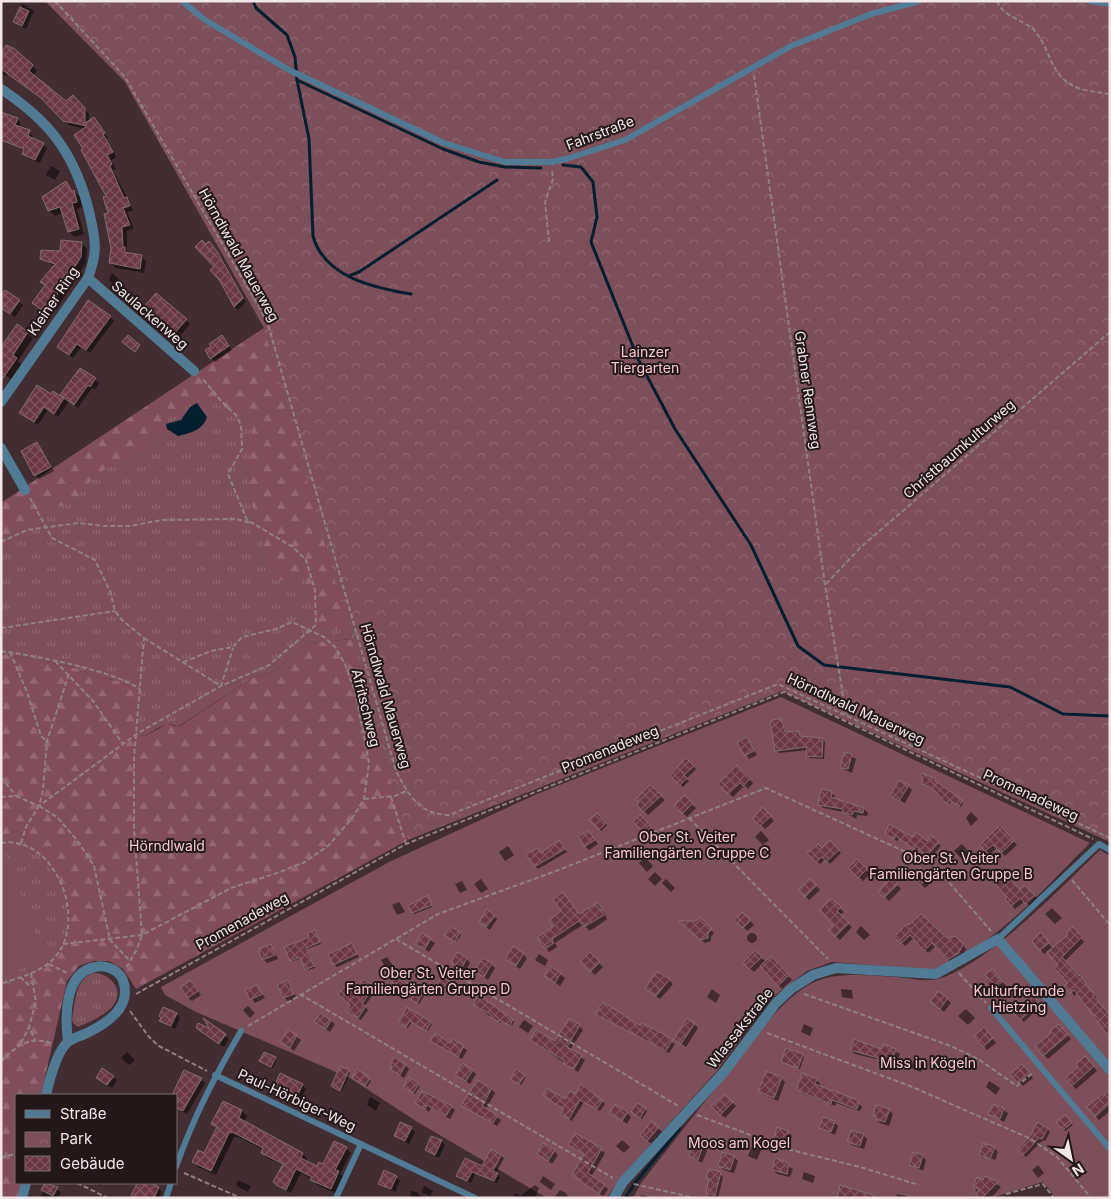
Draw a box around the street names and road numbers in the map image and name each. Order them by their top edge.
street label: Fahrstraße [564,112,636,153]
street label: Hörndlwald Mauerweg [196,185,283,324]
street label: Kleiner Ring [23,263,82,338]
street label: Saulackenweg [108,277,192,353]
street label: Grabner Rennweg [792,330,825,450]
street label: Christbaumkulturweg [899,396,1018,502]
street label: Hörndlwald Mauerweg [358,621,415,770]
street label: Afritschweg [349,667,384,749]
street label: Hörndlwald Mauerweg [785,669,928,748]
street label: Promenadeweg [559,721,661,776]
street label: Promenadeweg [981,765,1082,824]
street label: Promenadeweg [192,888,291,953]
street label: Wlassakstraße [703,984,776,1071]
street label: Paul-Hörbiger-Weg [236,1065,359,1134]

